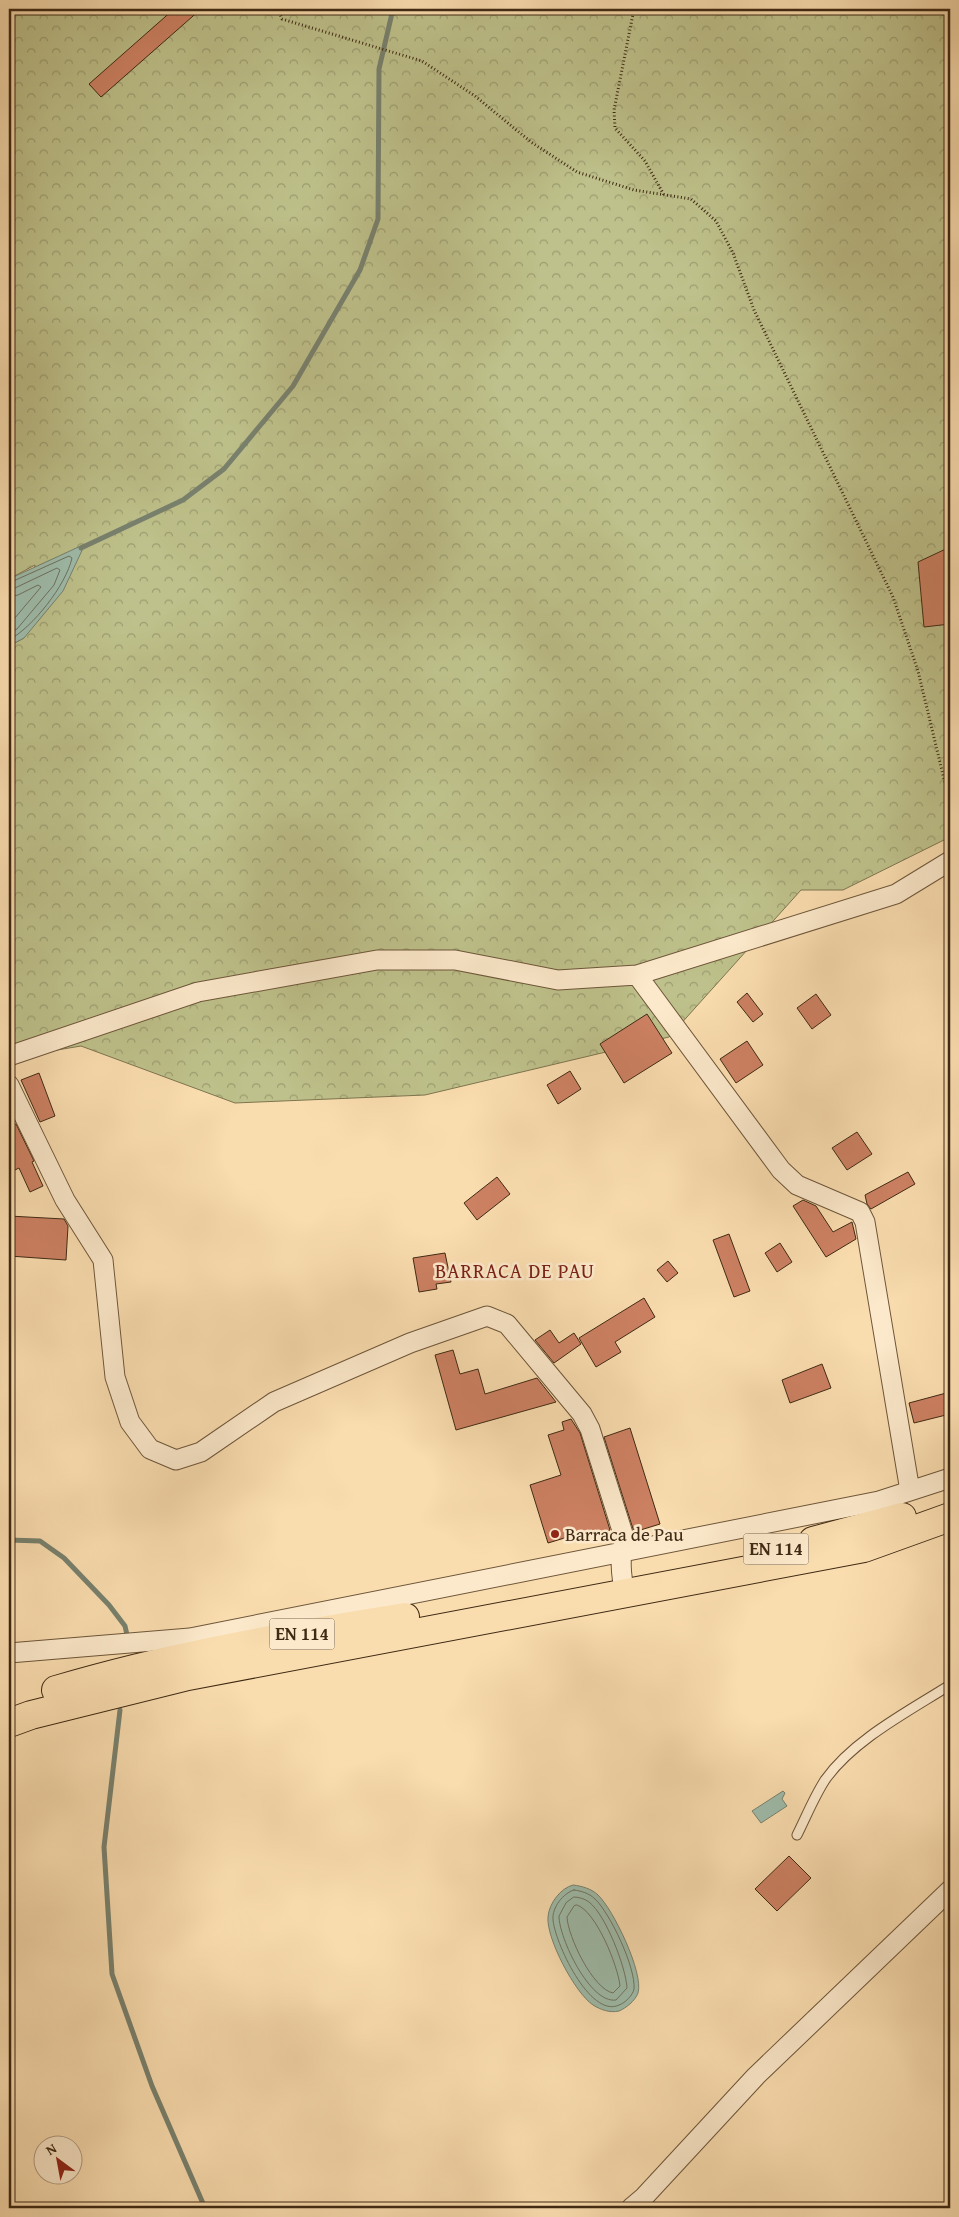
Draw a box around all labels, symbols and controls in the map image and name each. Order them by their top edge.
district label: BARRACA DE PAU [435,1256,595,1285]
place label: Barraca de Pau [565,1520,684,1548]
marker: Barraca de Pau [549,1528,561,1540]
road number: EN 114 [744,1534,808,1565]
road number: EN 114 [270,1618,334,1650]
north arrow [32,2134,82,2184]
text: N [42,2138,61,2160]

